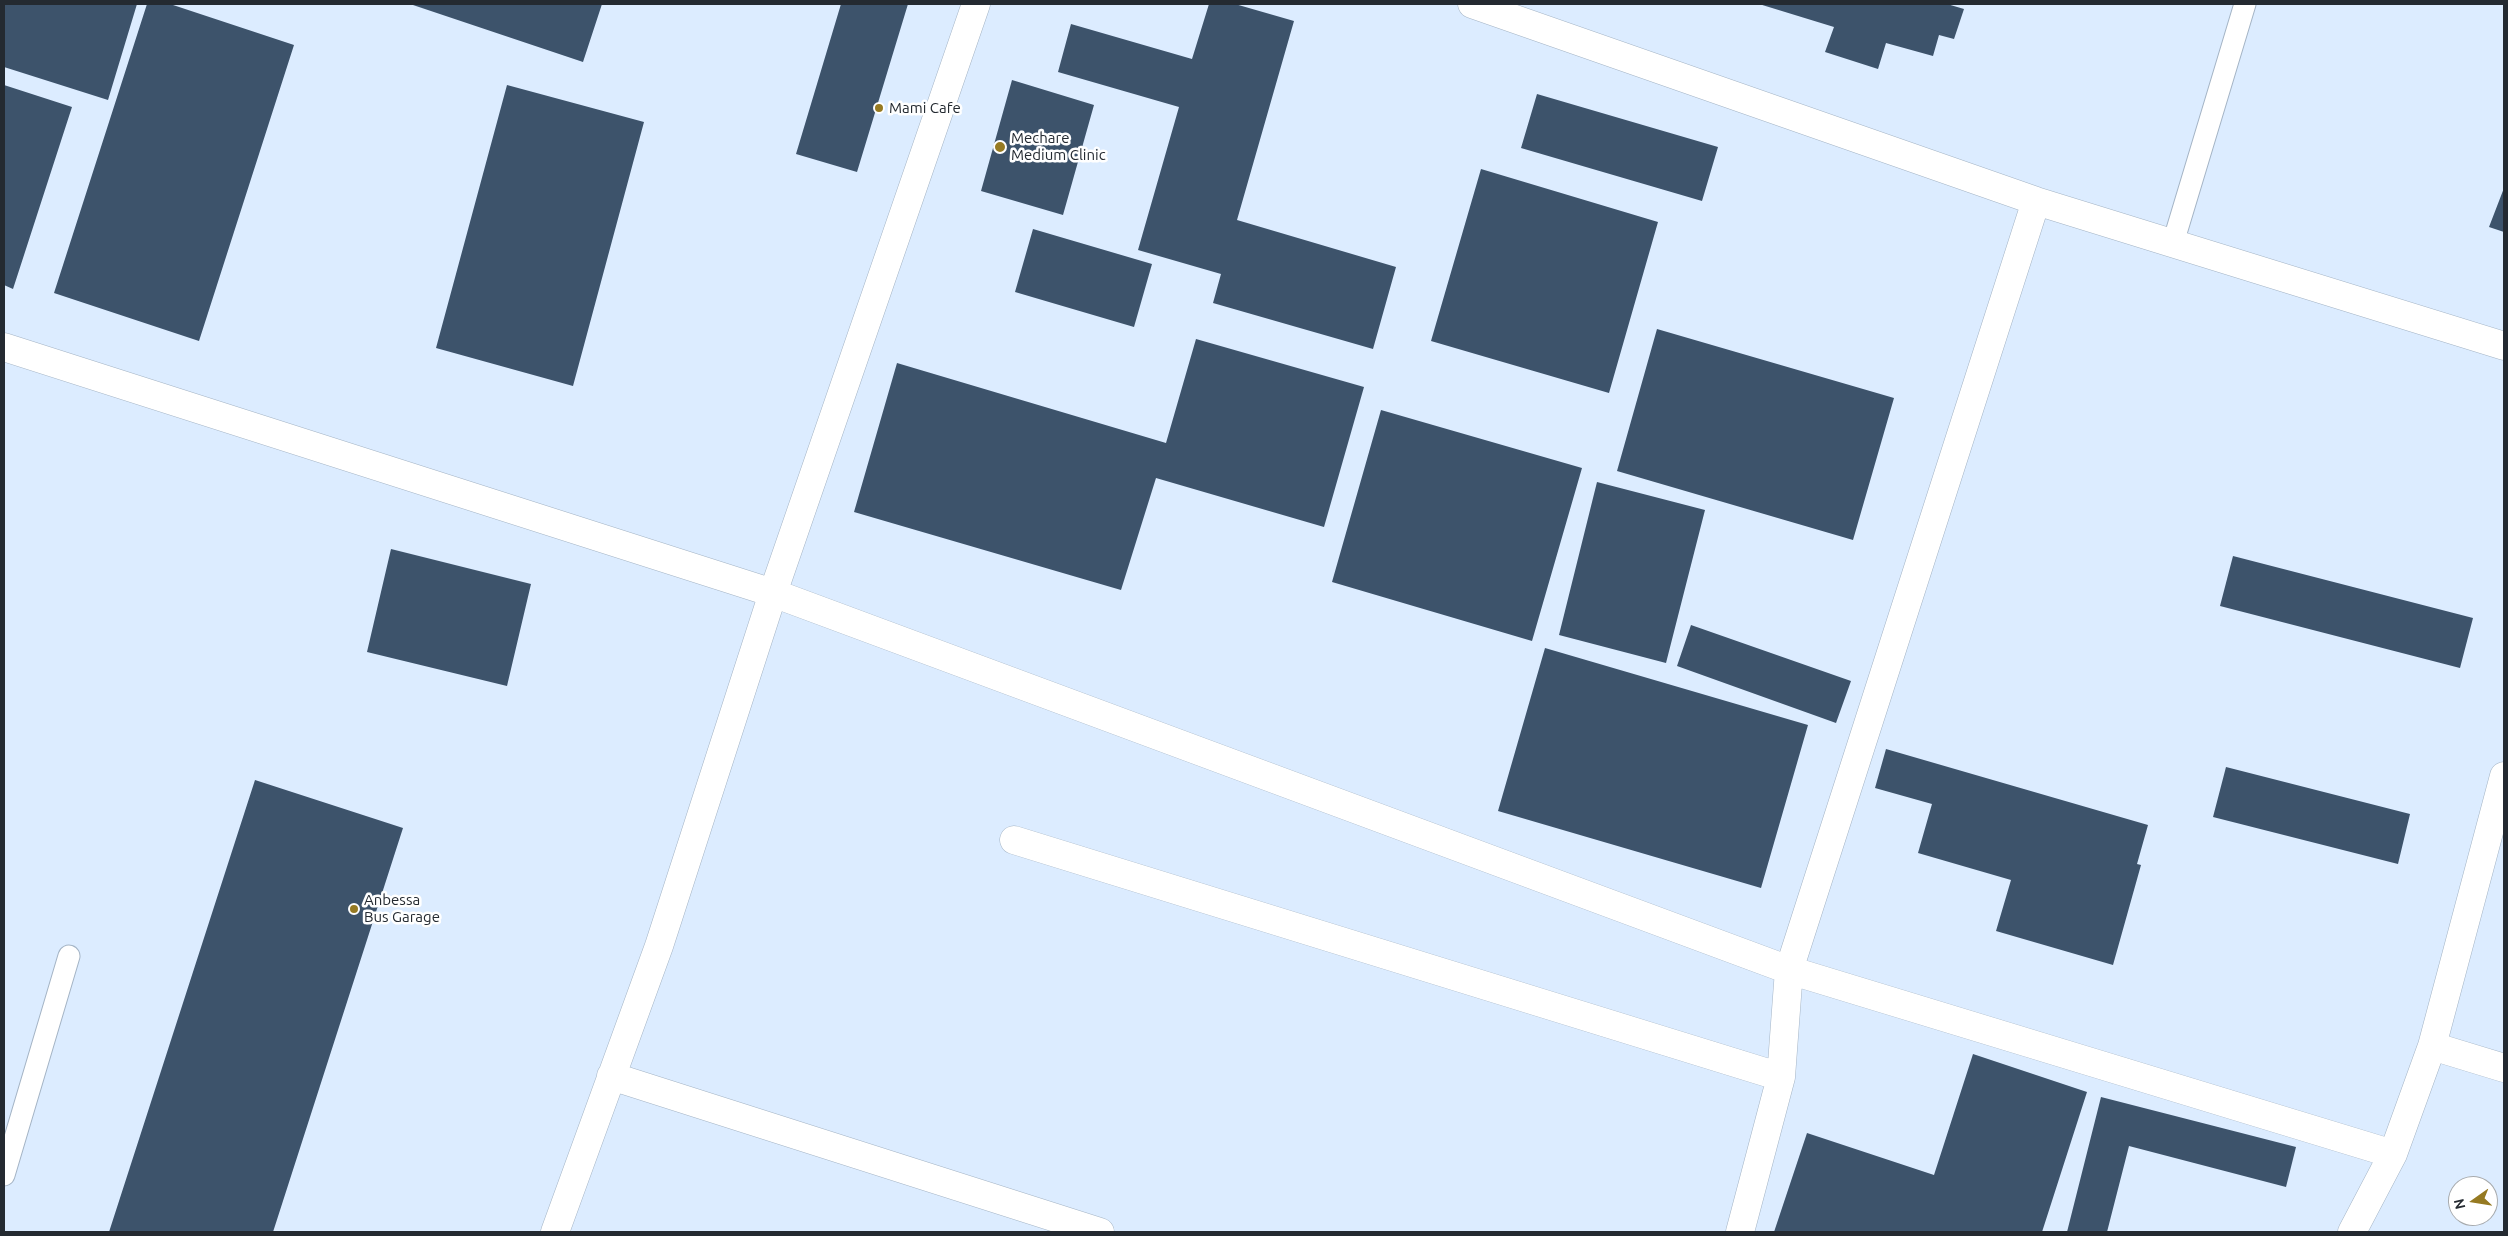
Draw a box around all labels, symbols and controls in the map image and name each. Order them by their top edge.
place label: Mami Cafe [889,99,961,117]
marker: Mami Cafe [873,102,885,114]
place label: Mechare Medium Clinic [1011,129,1106,164]
marker: Mechare Medium Clinic [993,140,1007,154]
place label: Anbessa Bus Garage [364,891,440,926]
marker: Anbessa Bus Garage [348,903,360,915]
north arrow [2448,1176,2498,1226]
text: N [2450,1197,2468,1211]

